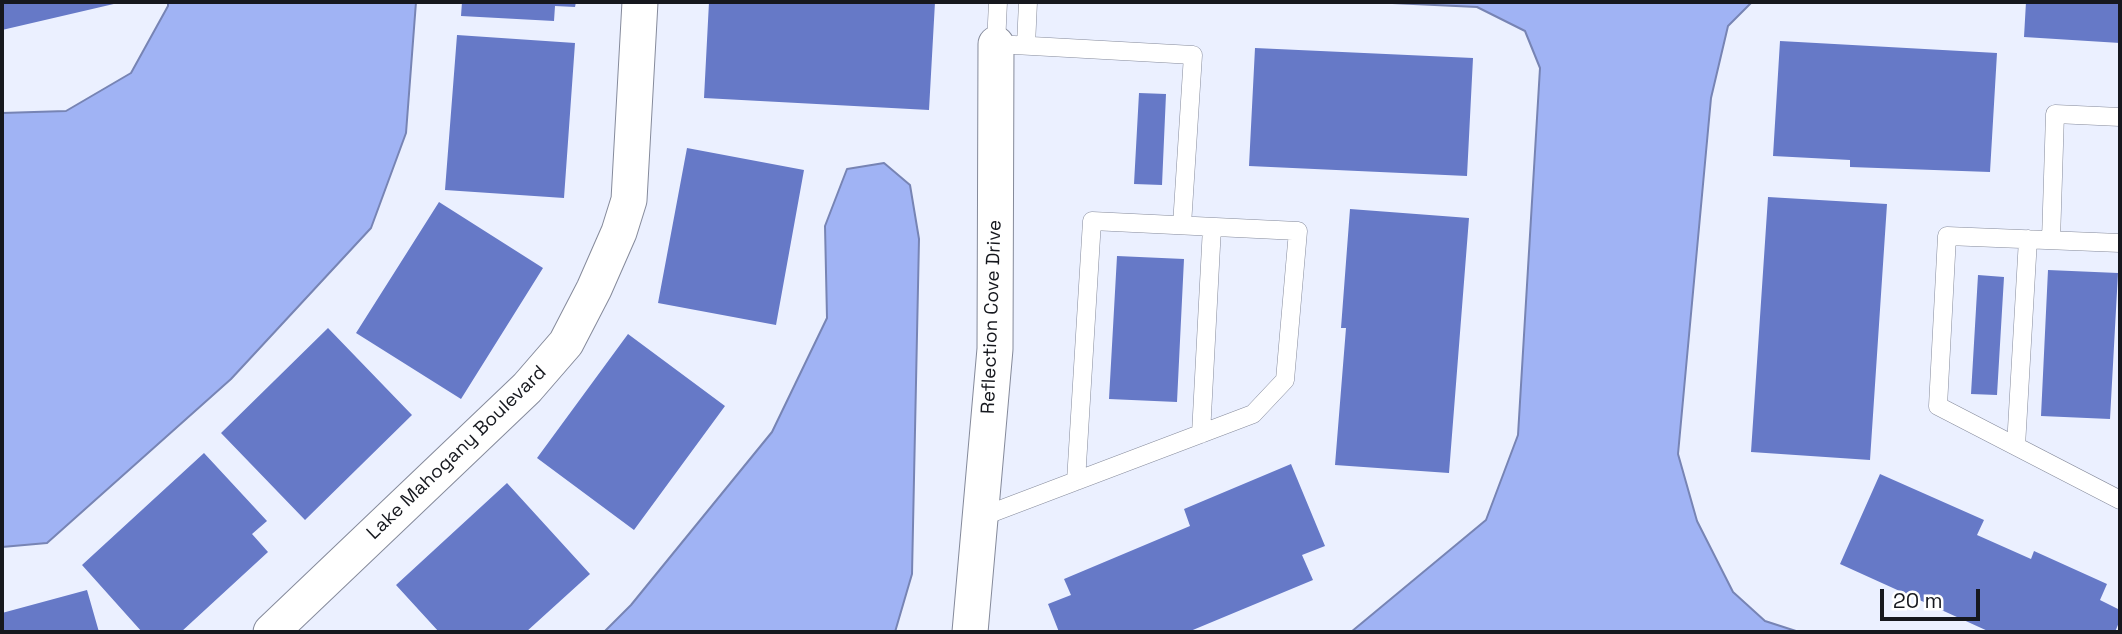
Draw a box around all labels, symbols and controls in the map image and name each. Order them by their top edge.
street label: Reflection Cove Drive [977,219,1007,415]
street label: Lake Mahogany Boulevard [363,361,551,545]
scale bar [1884,574,1984,618]
text: 20 m [1893,587,1943,614]

